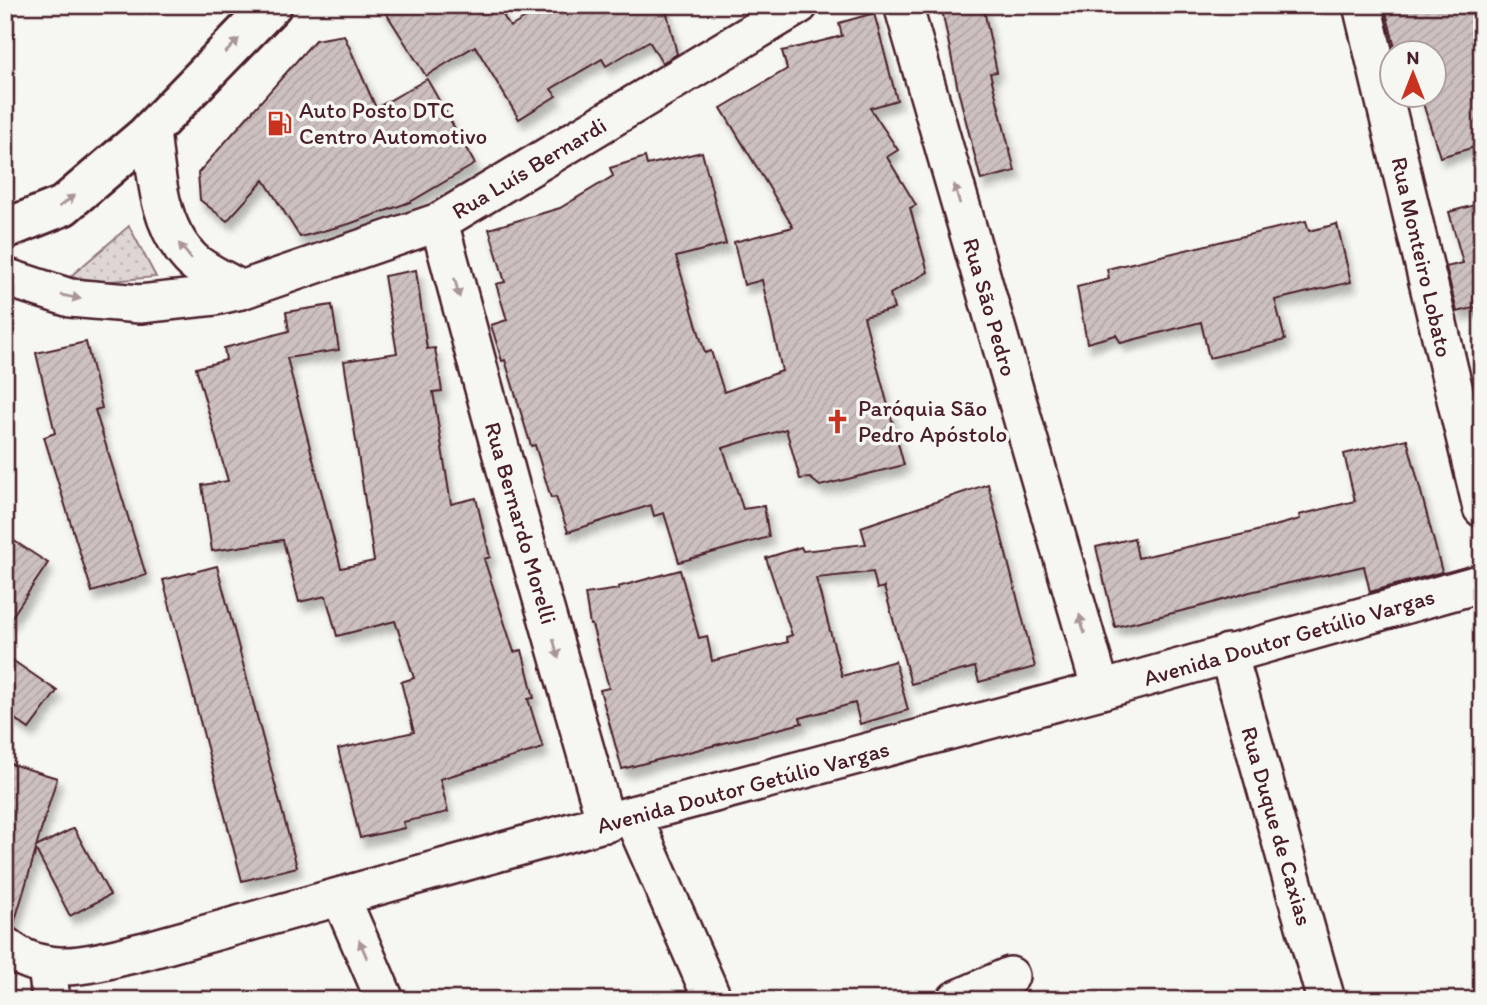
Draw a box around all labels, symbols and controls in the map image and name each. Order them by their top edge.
one-way arrow [224,38,240,55]
north arrow [1378,38,1448,108]
text: N [1407,46,1419,69]
place label: Auto Posto DTC Centro Automotivo [299,96,487,150]
fuel station icon: Auto Posto DTC Centro Automotivo [265,109,293,137]
street label: Rua Luís Bernardi [447,111,611,225]
street label: Rua Monteiro Lobato [1385,154,1459,360]
one-way arrow [952,183,962,204]
one-way arrow [58,194,76,208]
street label: Rua São Pedro [957,235,1023,379]
one-way arrow [178,243,193,260]
one-way arrow [452,277,463,299]
one-way arrow [60,291,82,302]
place label: Paróquia São Pedro Apóstolo [858,394,1007,448]
church icon: Paróquia São Pedro Apóstolo [824,407,852,435]
street label: Rua Bernardo Morelli [479,419,563,627]
street label: Avenida Doutor Getúlio Vargas [1140,582,1438,692]
one-way arrow [1077,614,1087,635]
one-way arrow [552,639,562,660]
street label: Rua Duque de Caxias [1235,723,1319,929]
street label: Avenida Doutor Getúlio Vargas [594,734,892,840]
one-way arrow [357,938,368,959]

